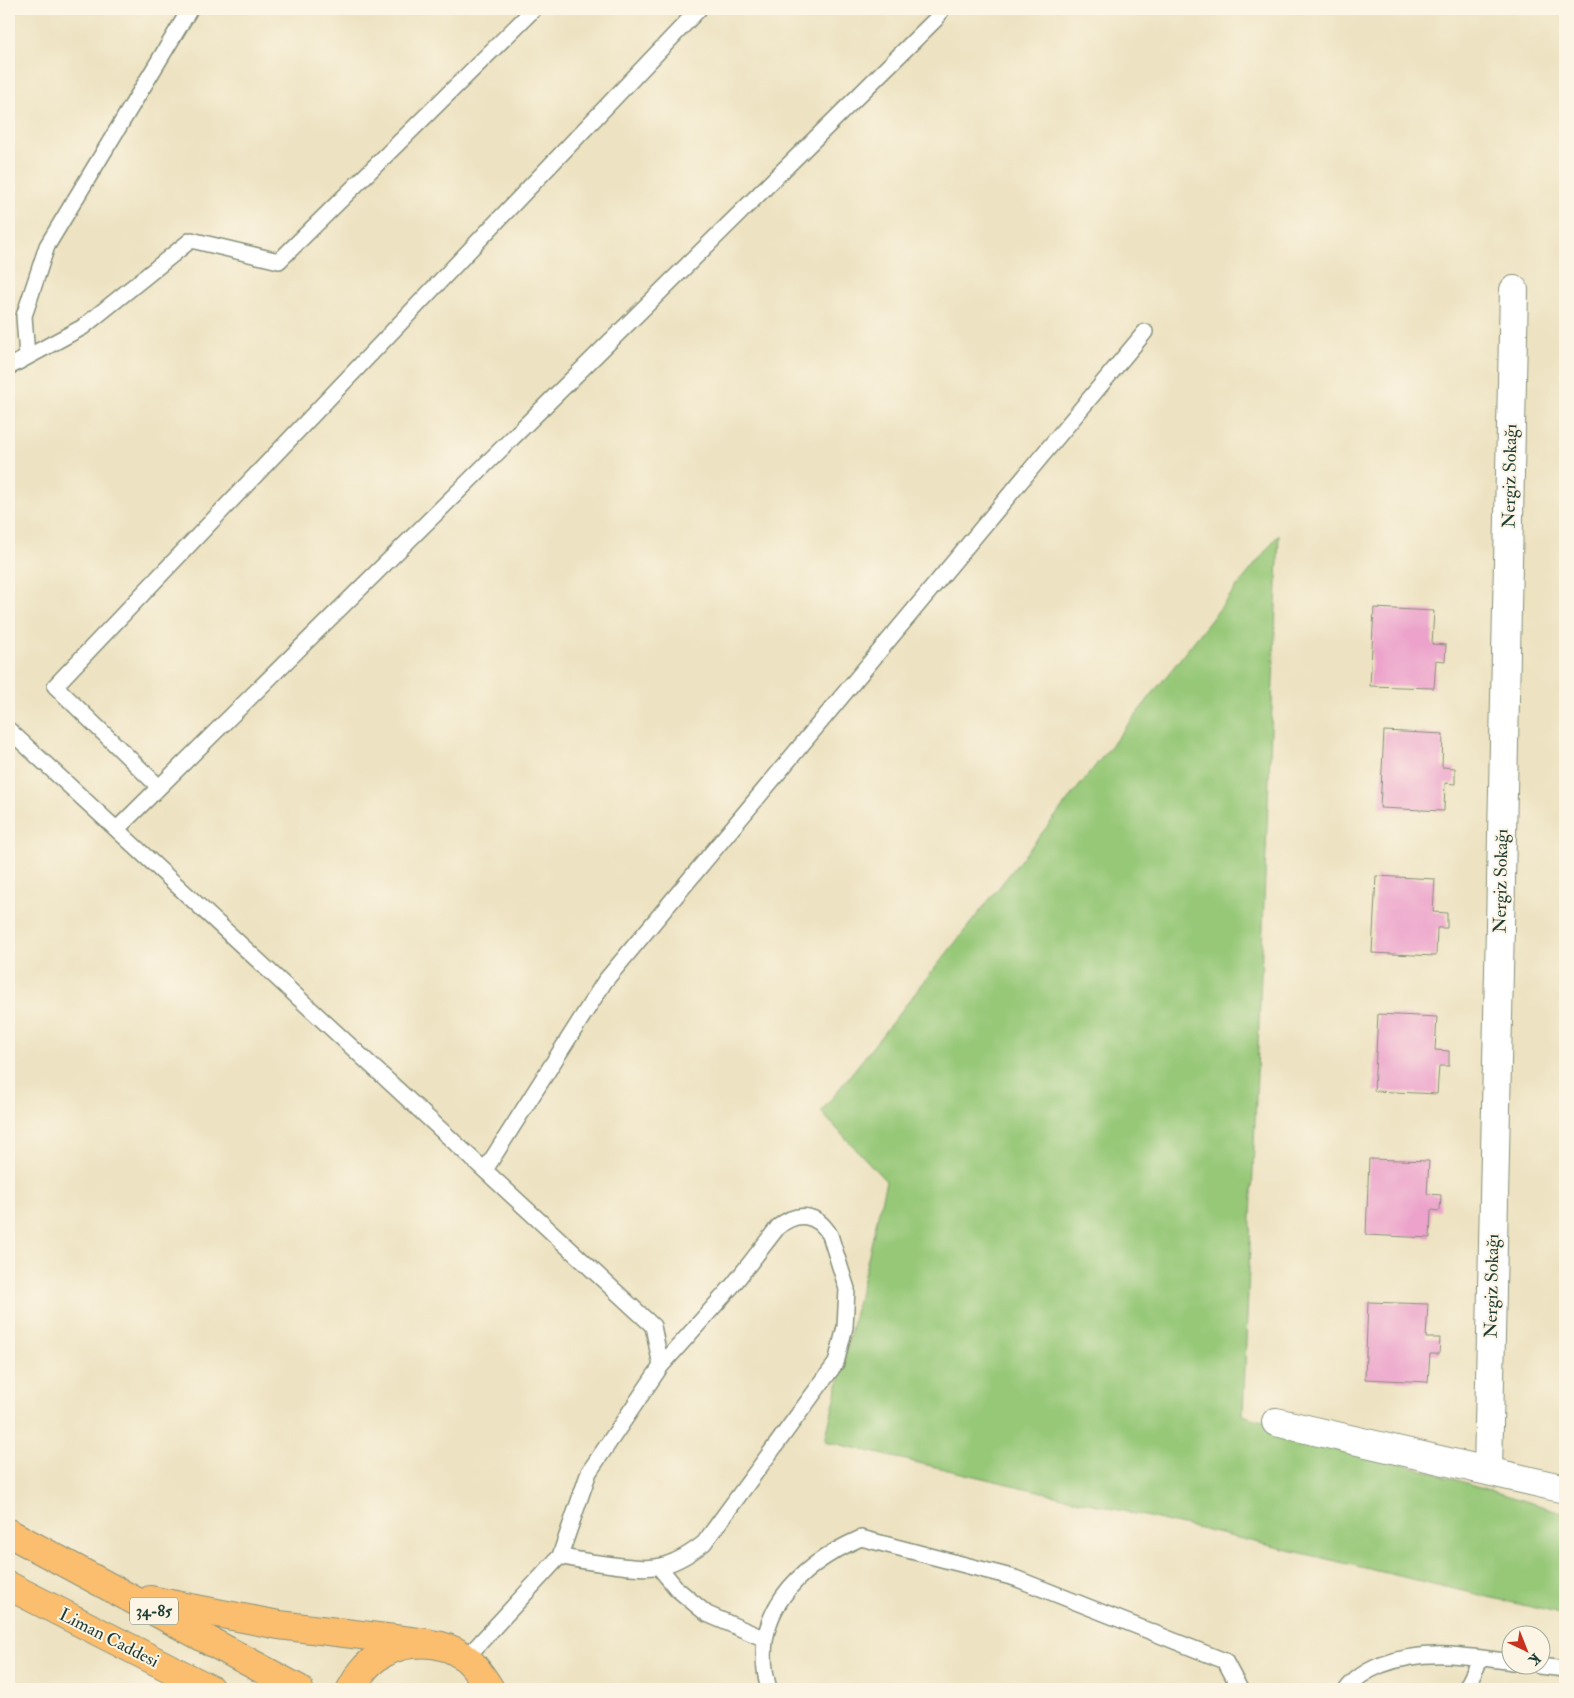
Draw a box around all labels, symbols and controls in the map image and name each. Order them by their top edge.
street label: Nergiz Sokağı [1498,424,1522,528]
street label: Nergiz Sokağı [1489,829,1513,933]
street label: Nergiz Sokağı [1480,1234,1504,1338]
road number: 34-85 [130,1598,178,1624]
street label: Liman Caddesi [55,1603,163,1673]
north arrow [1502,1626,1552,1676]
text: K [1524,1650,1544,1670]

